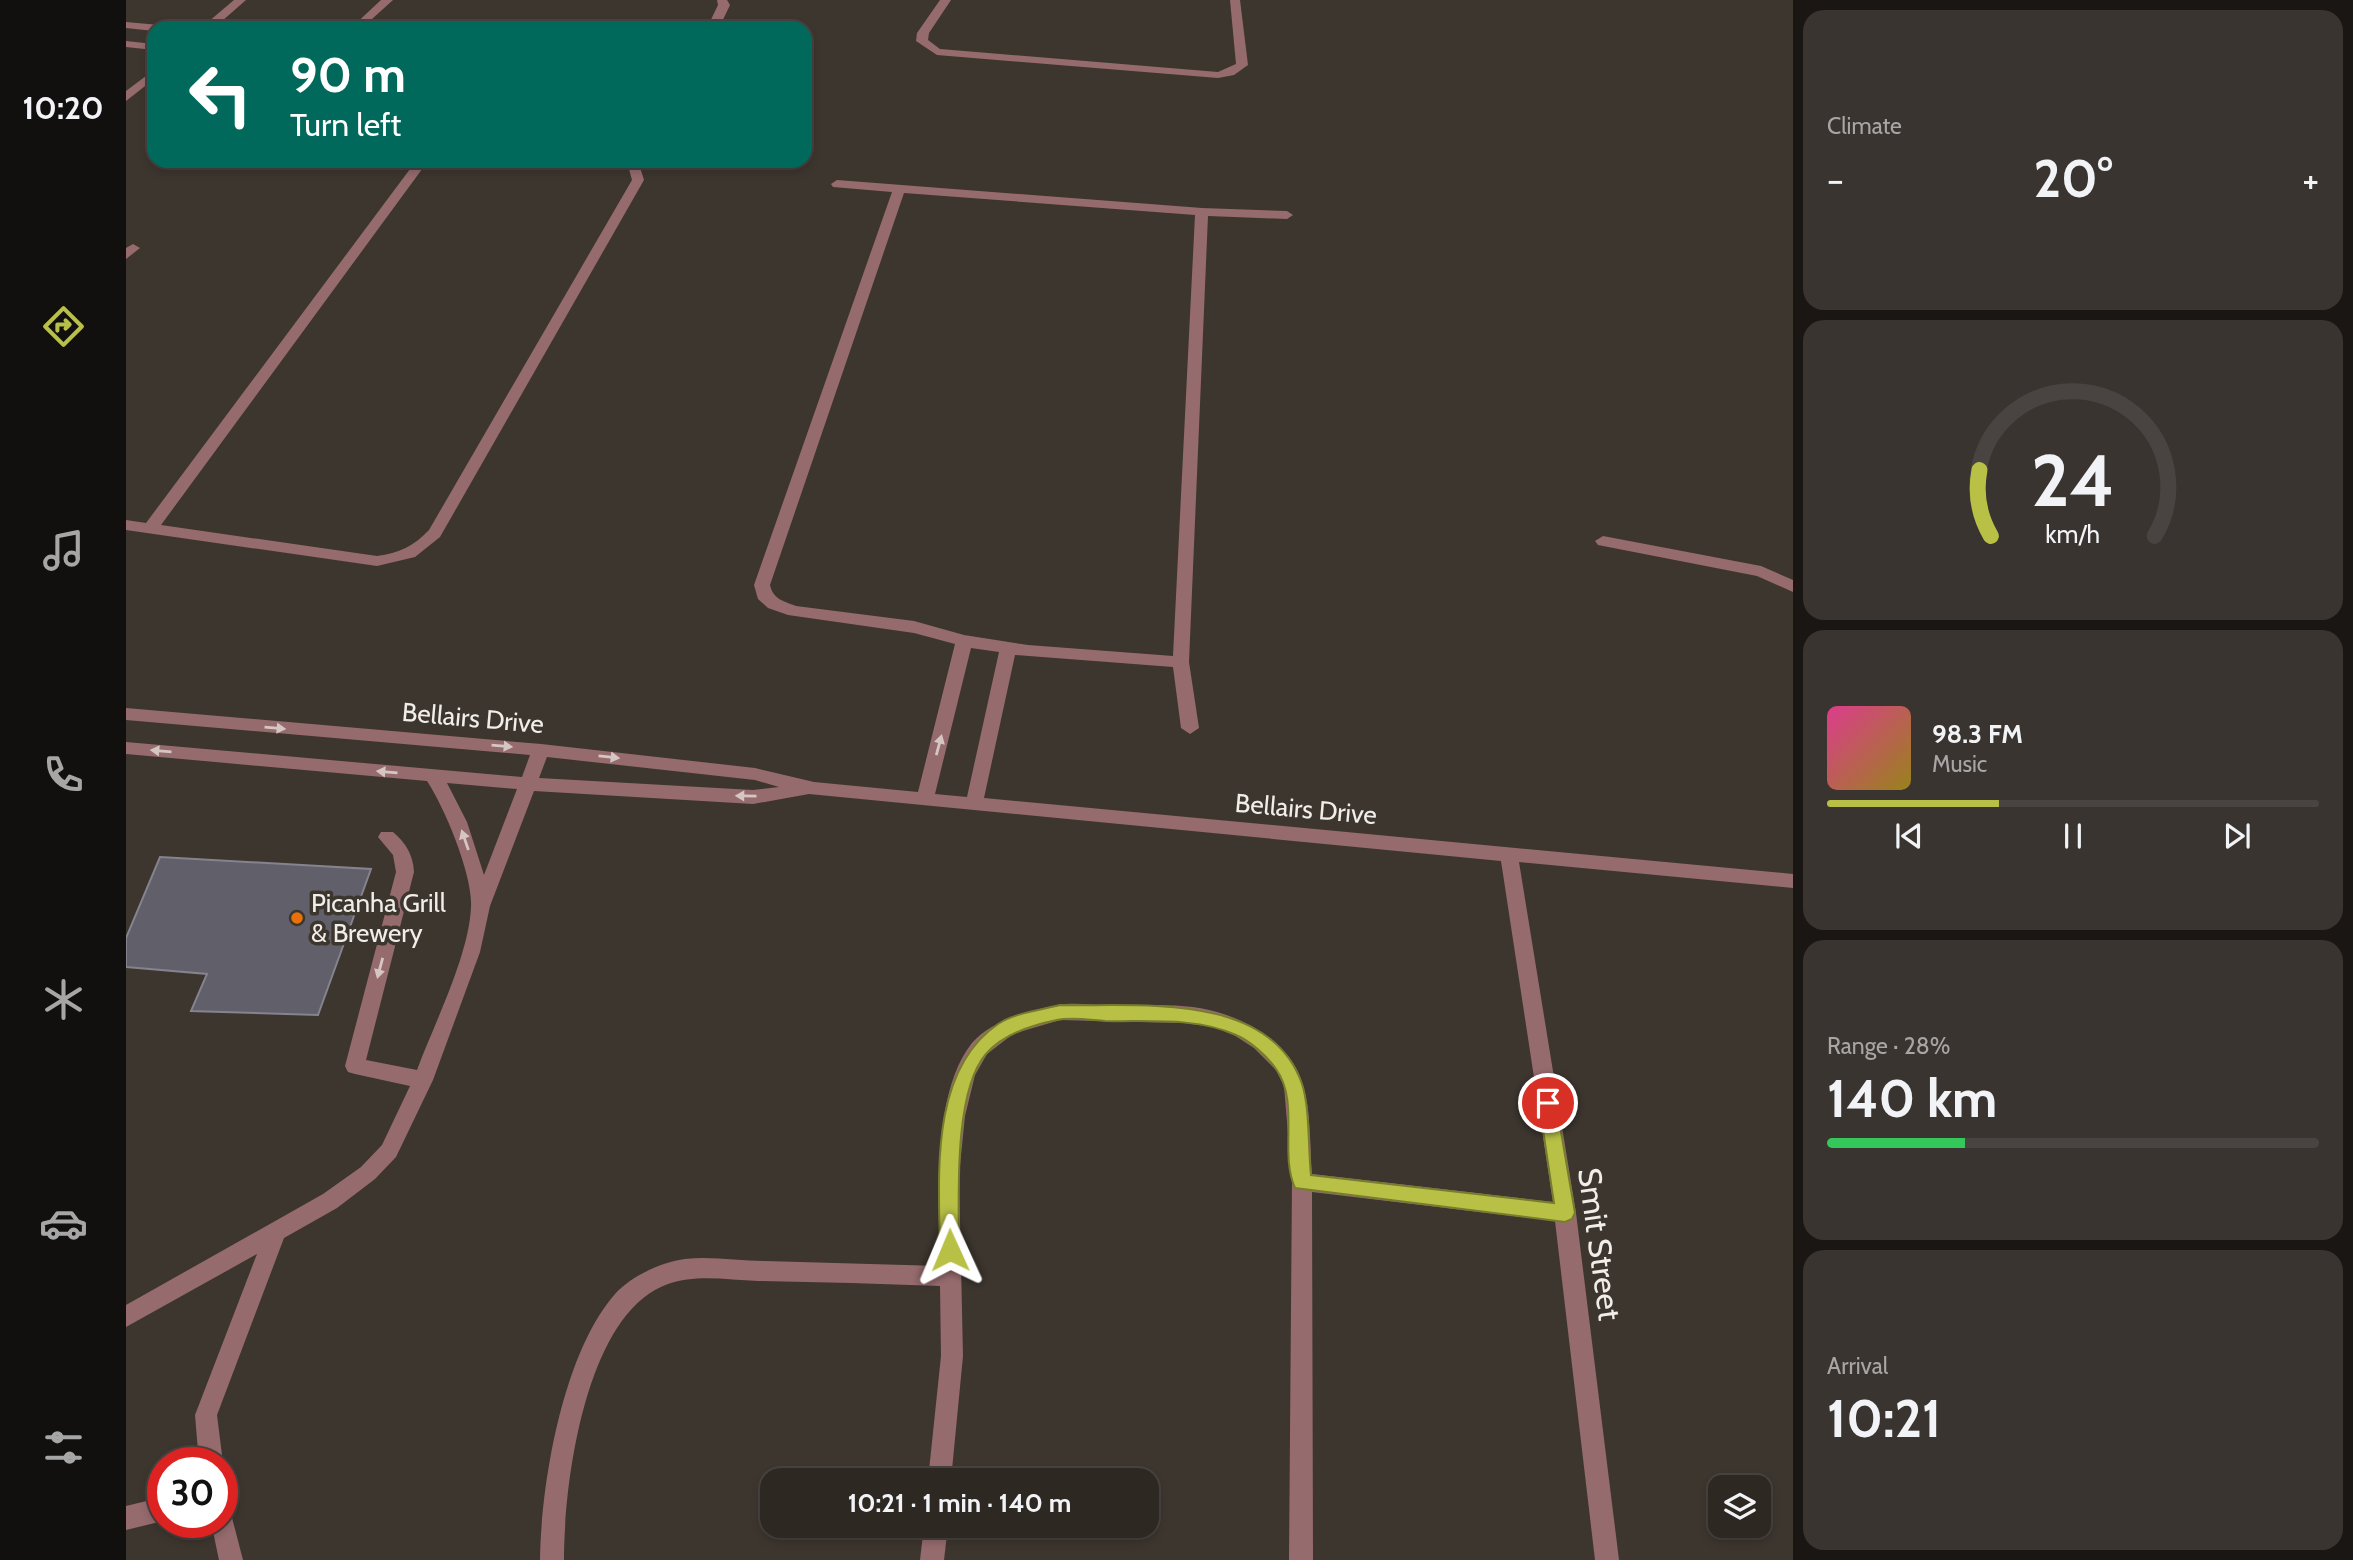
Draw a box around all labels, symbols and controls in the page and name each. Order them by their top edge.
text: 90 m [290,45,406,104]
icon: left [175,49,266,140]
text: 10:20 [22,88,104,127]
text: Turn left [290,105,401,144]
text: Climate [1827,112,1902,140]
text: 20° [2033,147,2113,210]
text: − [1827,156,1844,203]
text: + [2302,156,2319,203]
icon: directions [39,302,88,351]
text: 24 [2031,436,2115,524]
text: km/h [2046,519,2100,549]
icon: music [39,526,88,575]
street label: Bellairs Drive [401,696,545,740]
text: 98.3 FM [1932,718,2023,750]
one-way arrow [264,723,286,734]
one-way arrow [934,734,945,756]
one-way arrow [491,741,513,752]
one-way arrow [150,745,172,756]
icon: phone [39,750,88,799]
text: Music [1932,750,1987,778]
one-way arrow [598,752,620,763]
one-way arrow [376,766,398,777]
street label: Bellairs Drive [1234,787,1378,831]
one-way arrow [735,790,757,802]
icon: previous [1890,817,1928,855]
icon: pause [2054,817,2092,855]
icon: next [2218,817,2256,855]
one-way arrow [459,829,470,850]
place label: Picanha Grill & Brewery [311,887,446,949]
marker: Picanha Grill & Brewery [289,910,305,926]
one-way arrow [374,957,385,979]
icon: climate [39,975,88,1024]
text: Range · 28% [1827,1032,1950,1060]
text: 140 km [1827,1067,1997,1130]
pin [1518,1073,1578,1133]
icon: arrive [1529,1084,1567,1122]
street label: Smit Street [1570,1165,1630,1323]
icon: car [39,1199,88,1248]
position arrow [913,1213,987,1287]
text: Arrival [1827,1352,1888,1380]
text: 10:21 [1827,1387,1941,1450]
icon: filters [39,1423,88,1472]
speed limit sign: 30 [147,1447,238,1538]
map controls [1708,1475,1771,1538]
button: layers [1708,1475,1771,1538]
text: 10:21 · 1 min · 140 m [848,1487,1071,1519]

